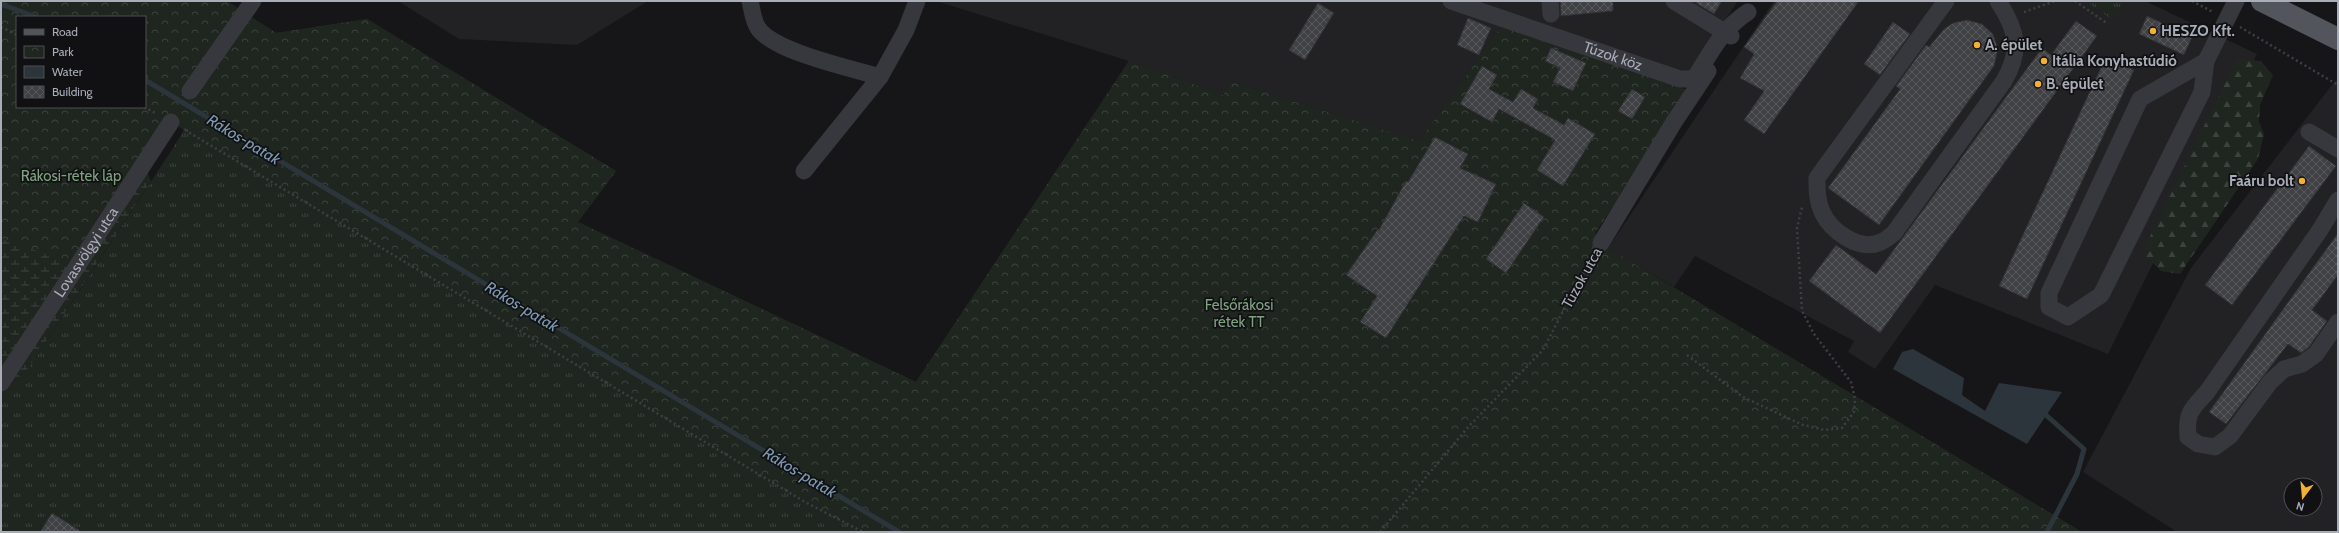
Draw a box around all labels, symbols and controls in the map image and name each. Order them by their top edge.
legend [16,16,146,108]
place label: HESZO Kft. [2161,22,2235,40]
text: Road [52,24,78,39]
marker: HESZO Kft. [2148,26,2158,36]
place label: A. épület [1985,36,2042,54]
street label: Túzok köz [1581,38,1645,75]
marker: A. épület [1972,40,1982,50]
text: Park [52,44,74,59]
place label: Itália Konyhastúdió [2052,52,2177,70]
marker: Itália Konyhastúdió [2039,56,2049,66]
text: Water [52,64,83,79]
place label: B. épület [2046,75,2103,93]
marker: B. épület [2033,79,2043,89]
text: Building [52,84,94,99]
water label: Rákos-patak [204,110,285,169]
park label: Rákosi-rétek láp [21,167,121,185]
place label: Faáru bolt [2229,172,2294,190]
marker: Faáru bolt [2297,176,2307,186]
street label: Lovasvölgyi utca [50,203,122,301]
street label: Túzok utca [1558,244,1606,312]
water label: Rákos-patak [482,277,563,336]
park label: Felsőrákosi rétek TT [1205,296,1273,331]
water label: Rákos-patak [760,443,841,502]
north arrow [2283,477,2323,517]
text: N [2295,499,2306,514]

